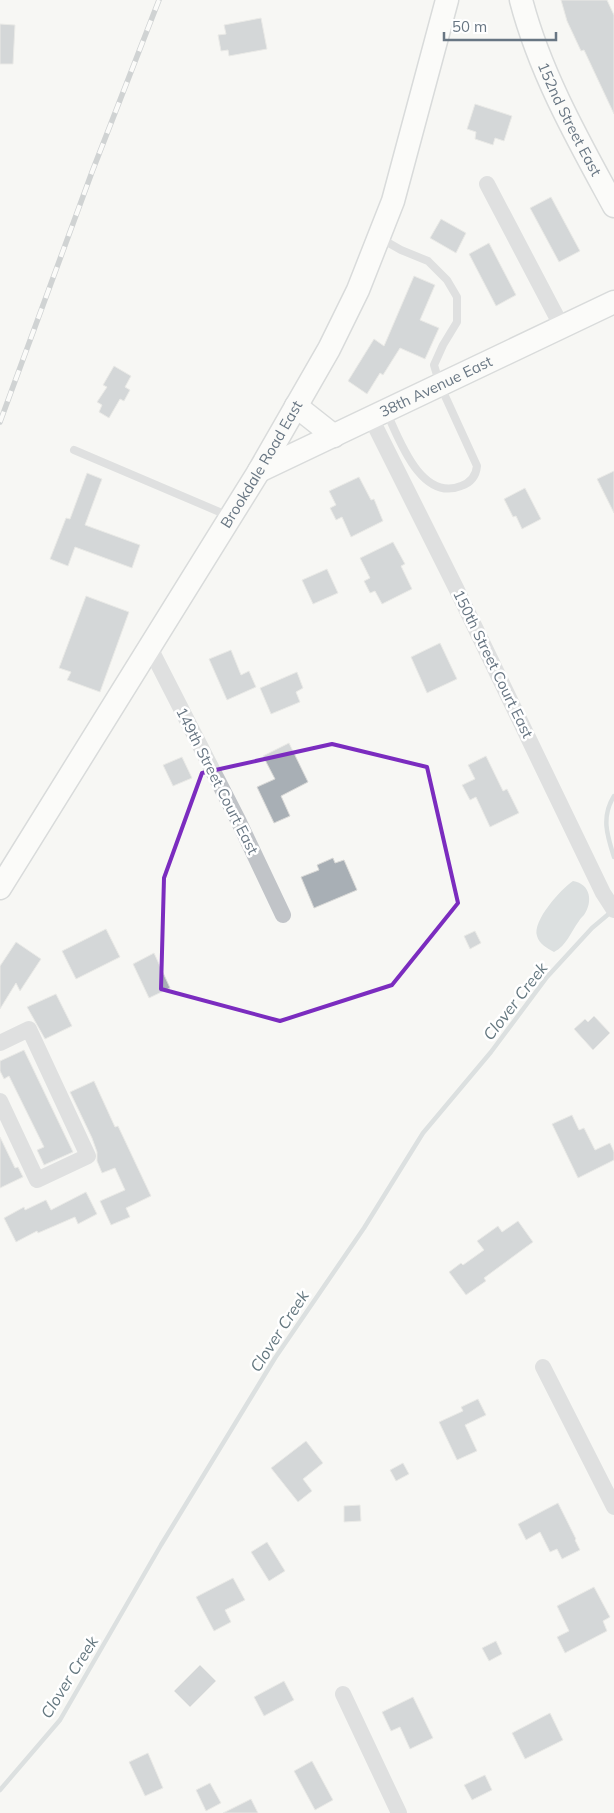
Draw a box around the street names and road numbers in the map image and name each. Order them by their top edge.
street label: 152nd Street East [534,59,606,179]
street label: 38th Avenue East [376,351,495,421]
street label: Brookdale Road East [216,397,306,531]
street label: 150th Street Court East [449,587,538,741]
street label: 149th Street Court East [172,704,263,858]

